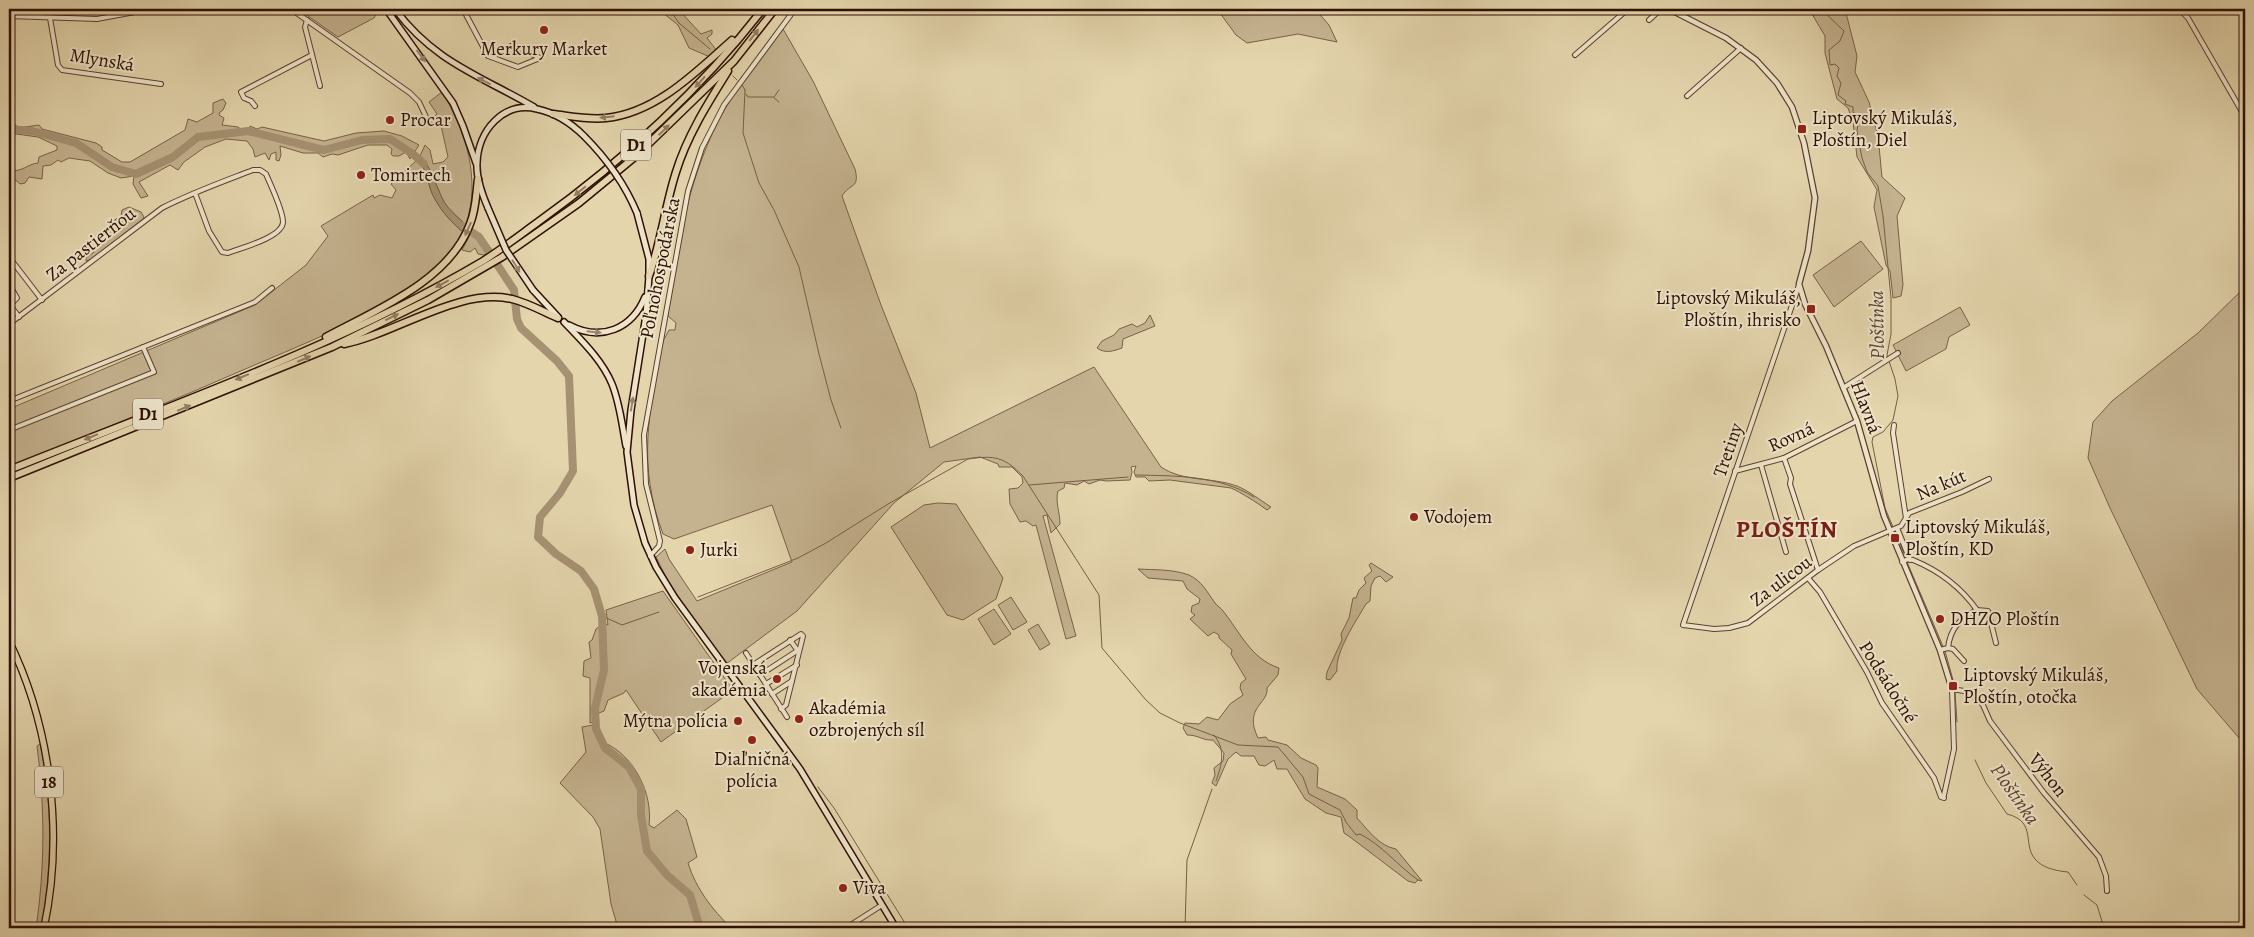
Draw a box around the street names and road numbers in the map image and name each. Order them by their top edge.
street label: Mlynská [68,42,136,78]
road number: D1 [621,130,651,160]
street label: Poľnohospodárska [634,195,686,341]
street label: Za pastierňou [41,200,142,287]
street label: Hlavná [1844,377,1888,438]
road number: D1 [133,398,163,429]
street label: Rovná [1764,415,1818,459]
street label: Tretiny [1707,419,1750,481]
street label: Na kút [1912,463,1970,507]
street label: Za ulicou [1745,549,1818,613]
street label: Podsádočné [1852,636,1924,728]
street label: Výhon [2022,747,2074,803]
road number: 18 [35,766,63,798]

